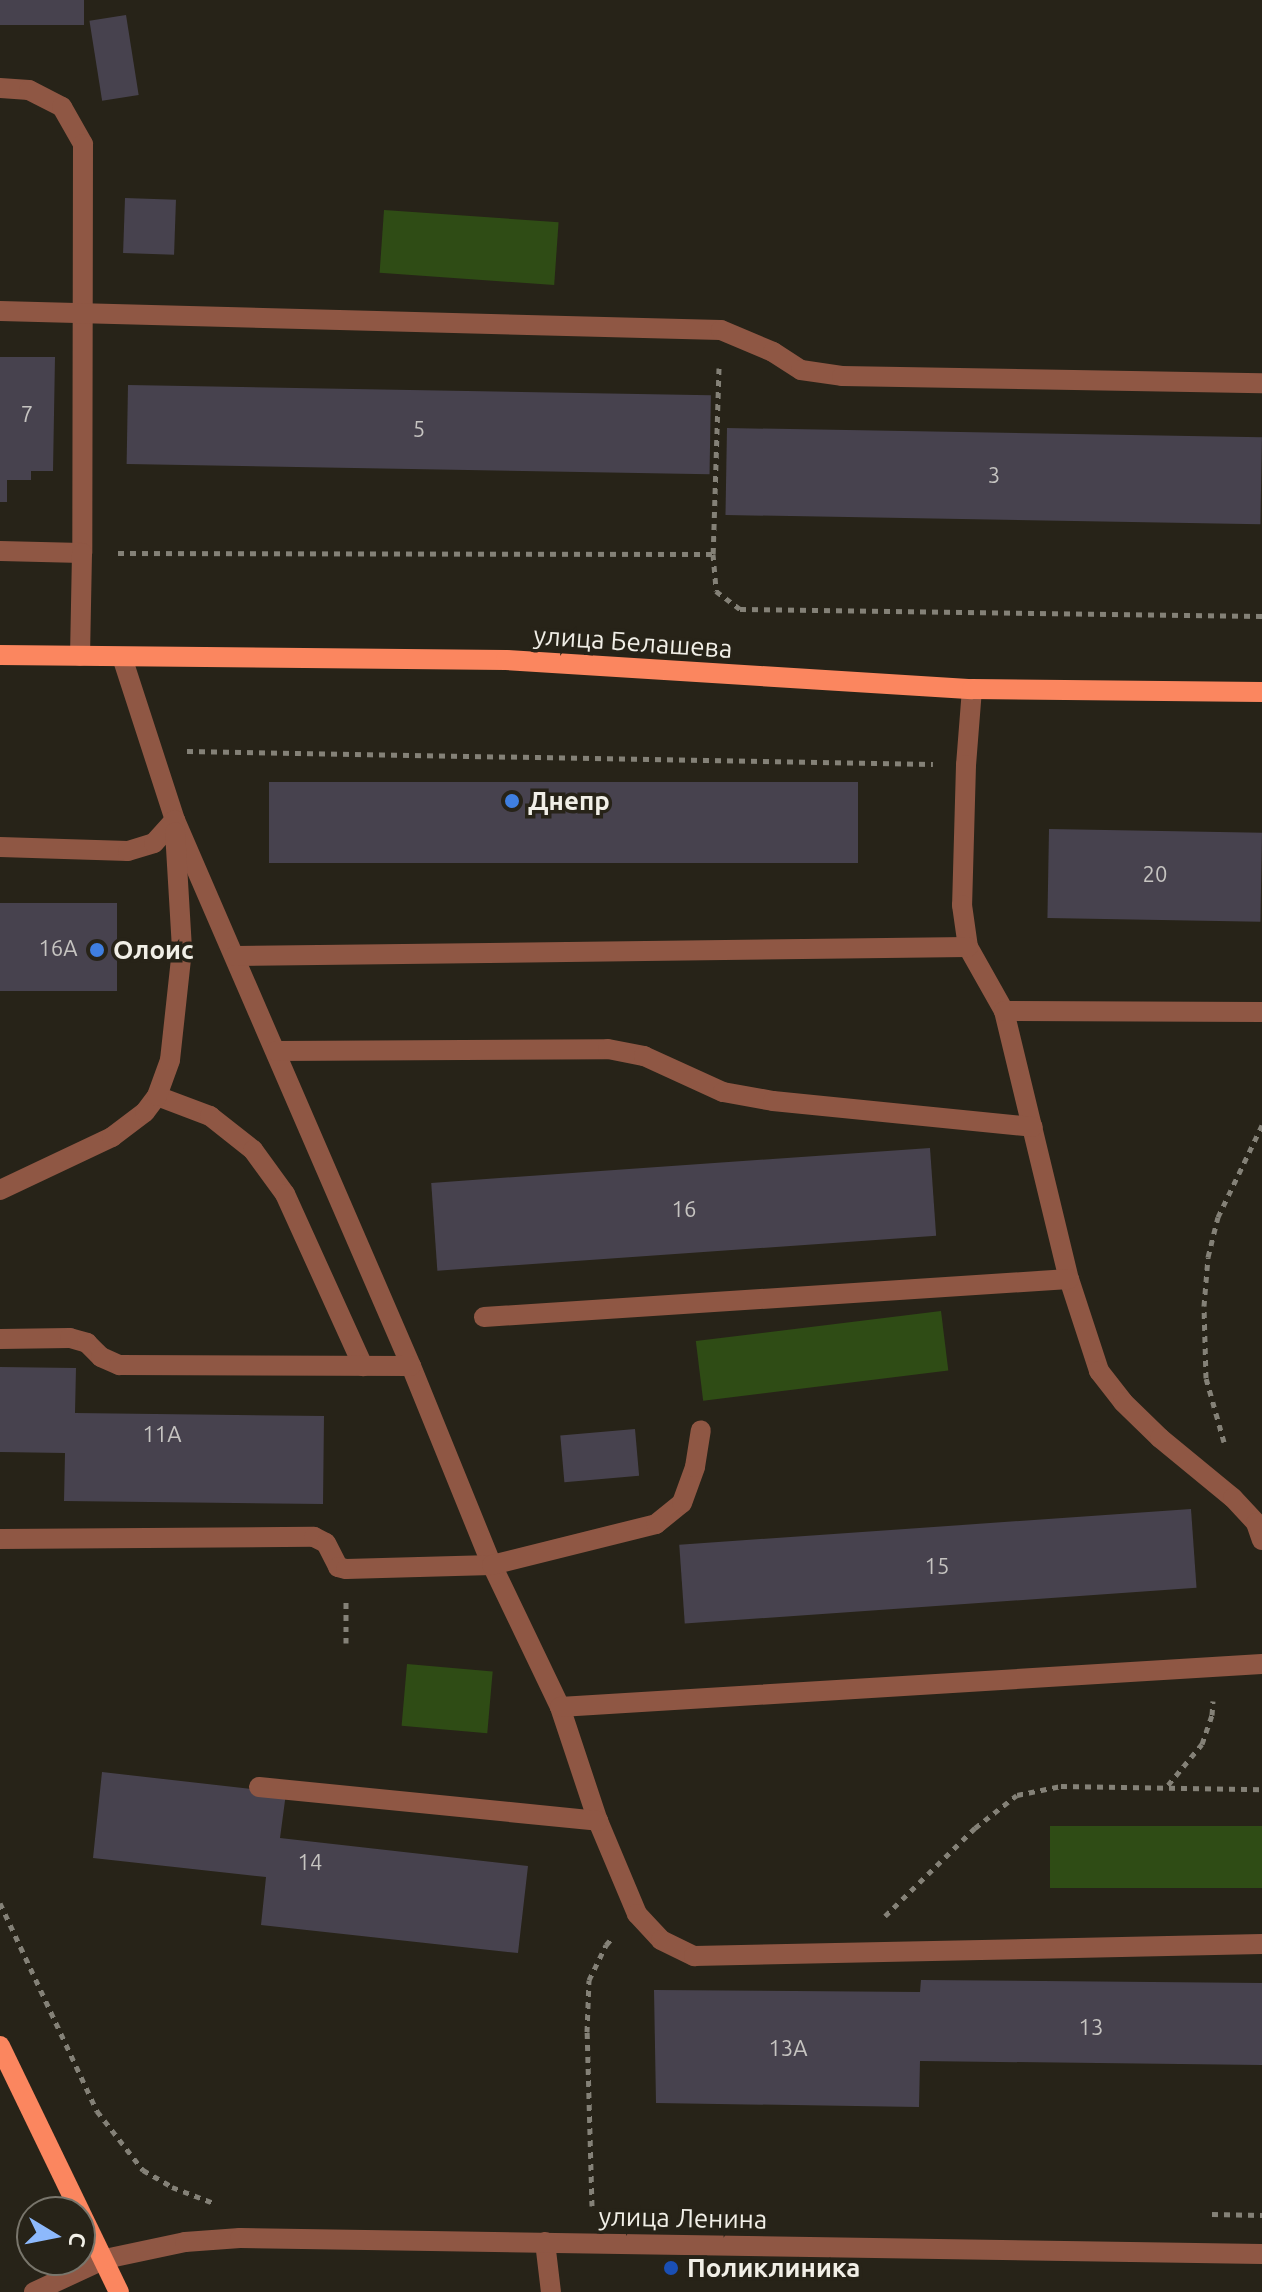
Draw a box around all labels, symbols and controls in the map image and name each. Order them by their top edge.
house number: 7 [21,401,33,427]
house number: 5 [413,416,425,442]
house number: 3 [988,462,1000,488]
street label: улица Белашева [533,619,733,665]
place label: Днепр [528,785,610,817]
marker: Днепр [503,792,521,810]
house number: 20 [1143,861,1167,887]
place label: Олоис [113,934,194,966]
house number: 16А [38,935,78,961]
marker: Олоис [88,941,106,959]
house number: 16 [672,1196,696,1222]
house number: 11А [142,1421,182,1447]
house number: 15 [925,1553,949,1579]
house number: 14 [298,1849,322,1875]
house number: 13 [1079,2014,1103,2040]
house number: 13А [768,2035,808,2061]
north arrow [16,2196,96,2276]
street label: улица Ленина [598,2201,768,2235]
text: С [65,2231,92,2249]
place label: Поликлиника [687,2252,860,2284]
marker: Поликлиника [662,2259,680,2277]

